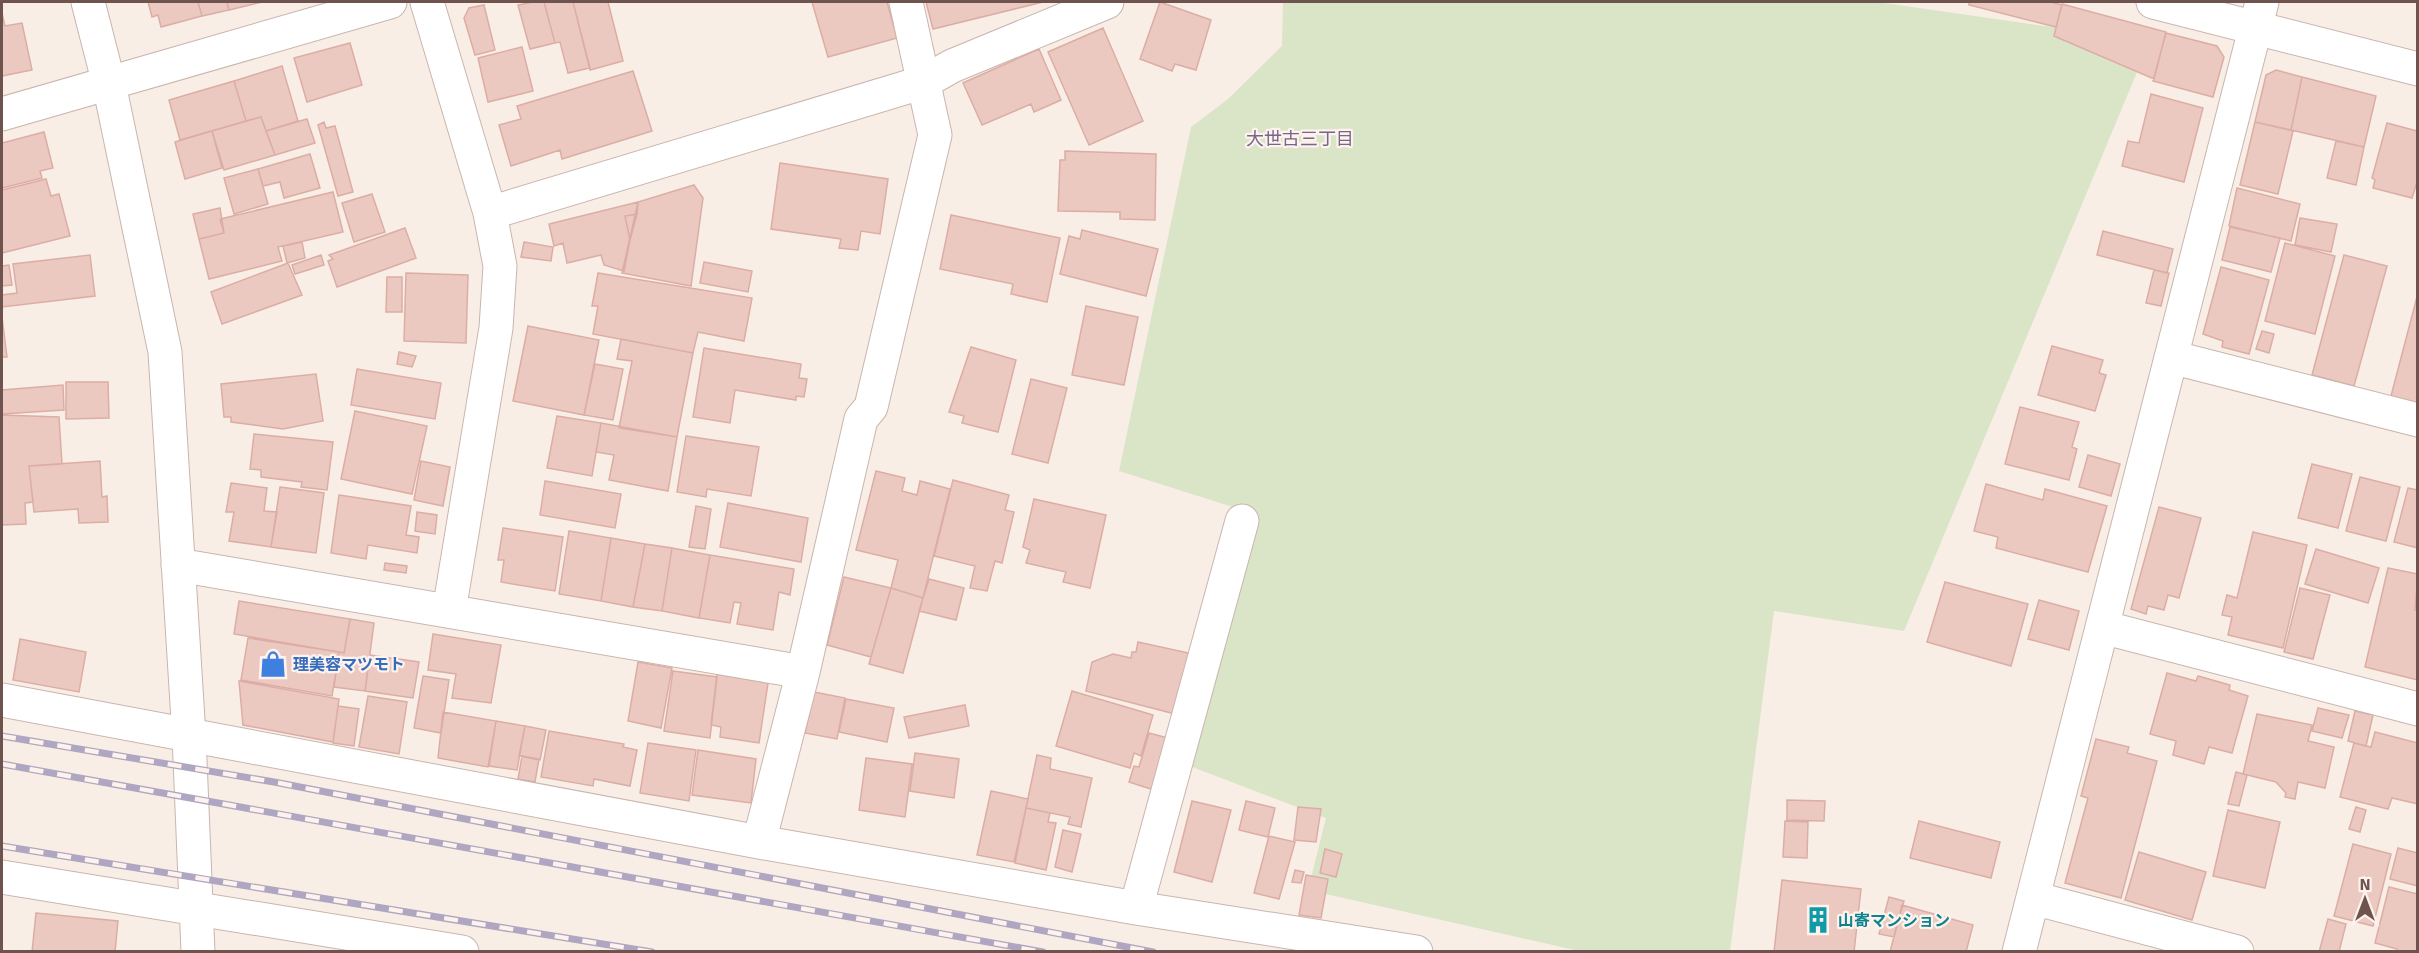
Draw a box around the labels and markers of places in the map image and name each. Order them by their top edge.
shop icon: 理美容マツモト [258,649,288,679]
place label: 理美容マツモト [293,655,405,675]
building icon: 山寄マンション [1803,905,1833,935]
place label: 山寄マンション [1838,911,1950,931]

